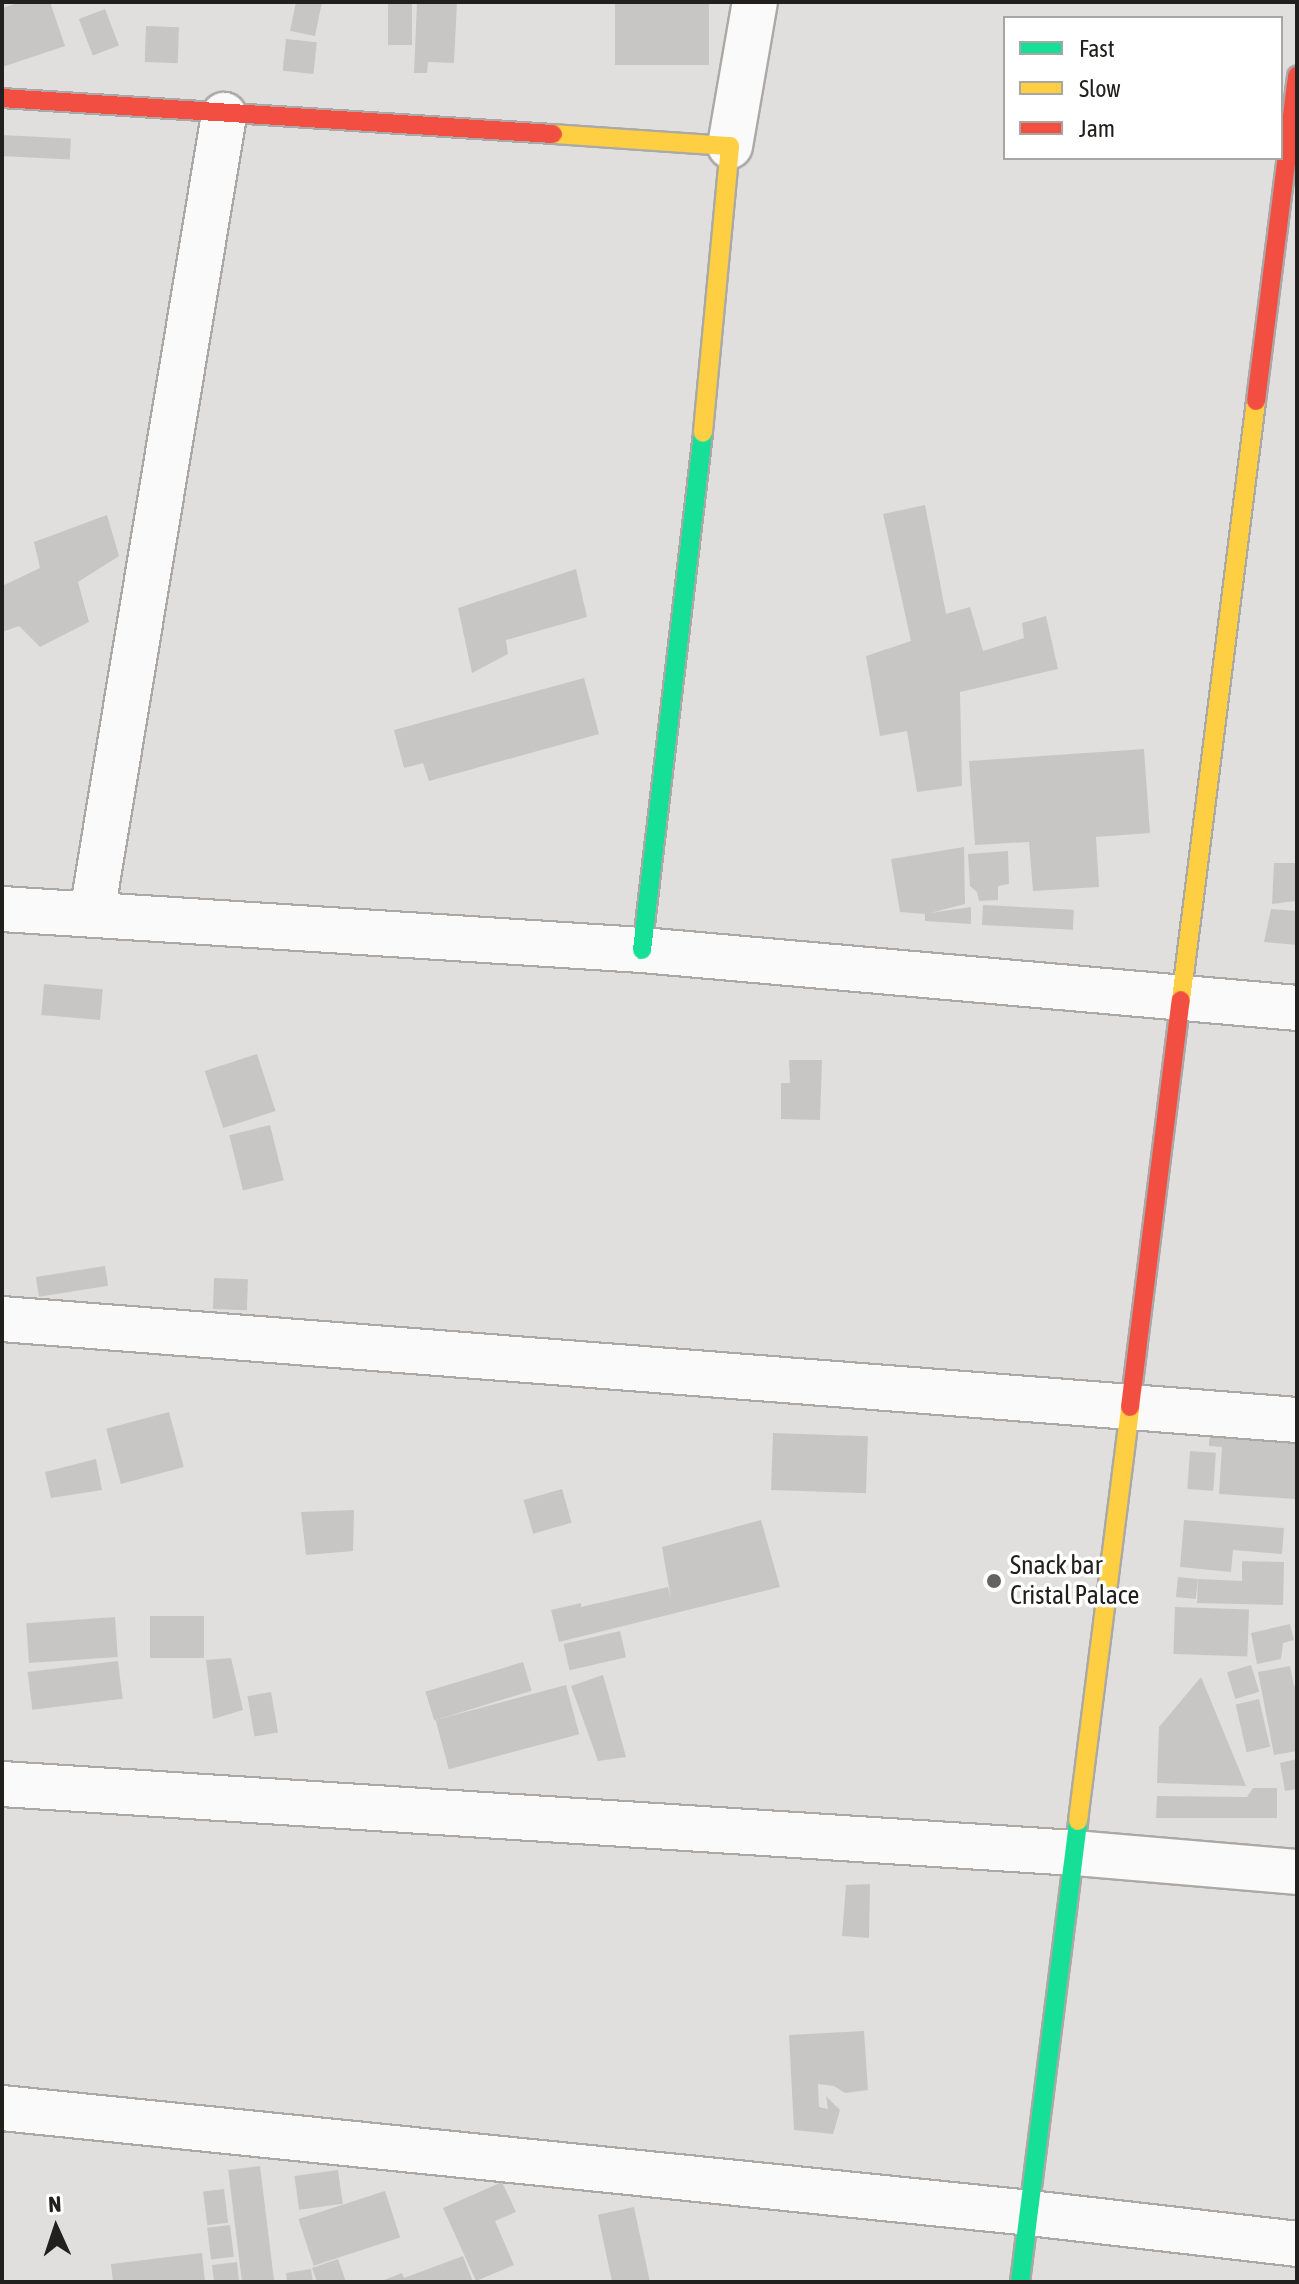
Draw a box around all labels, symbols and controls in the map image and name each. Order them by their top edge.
legend [1003,16,1283,160]
text: Fast [1079,35,1115,62]
text: Slow [1079,75,1121,102]
text: Jam [1079,115,1115,142]
place label: Snack bar Cristal Palace [1010,1550,1139,1612]
marker: Snack bar Cristal Palace [985,1572,1003,1590]
north arrow [16,2188,96,2268]
text: N [48,2191,62,2217]

